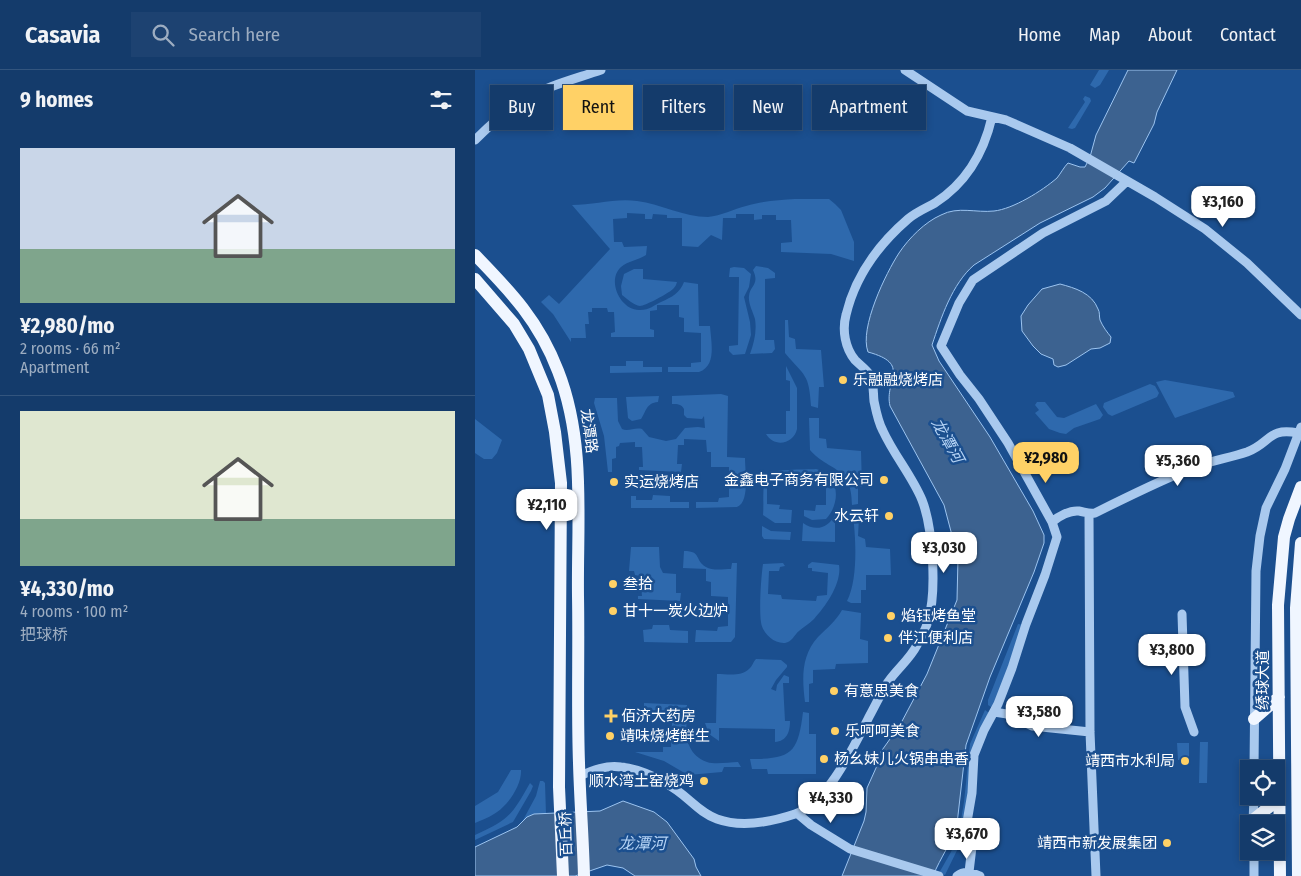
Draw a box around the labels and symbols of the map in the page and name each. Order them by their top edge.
pin: ¥3,160 [1182,186,1264,228]
place label: 乐融融烧烤店 [853,371,943,389]
marker: 乐融融烧烤店 [837,374,849,386]
street label: 龙潭路 [577,407,601,455]
water label: 龙潭河 [928,415,969,468]
pin: ¥2,980 [1005,442,1087,484]
pin: ¥5,360 [1137,444,1219,487]
place label: 金鑫电子商务有限公司 [724,471,874,489]
place label: 实运烧烤店 [624,473,699,491]
marker: 金鑫电子商务有限公司 [878,474,890,486]
marker: 实运烧烤店 [608,476,620,488]
pin: ¥2,110 [506,488,588,531]
place label: 水云轩 [834,507,879,525]
marker: 水云轩 [883,510,895,522]
pin: ¥3,030 [903,532,985,574]
place label: 叁拾 [623,575,653,593]
marker: 叁拾 [607,578,619,590]
place label: 甘十一炭火边炉 [623,602,728,620]
marker: 甘十一炭火边炉 [607,605,619,617]
place label: 焰钰烤鱼堂 [901,607,976,625]
marker: 焰钰烤鱼堂 [885,610,897,622]
place label: 伴江便利店 [898,629,973,647]
marker: 伴江便利店 [882,632,894,644]
pin: ¥3,800 [1131,634,1213,676]
street label: 绣球大道 [1254,650,1272,710]
place label: 有意思美食 [844,682,919,700]
marker: 有意思美食 [828,685,840,697]
pin: ¥3,580 [998,696,1080,738]
place label: 佰济大药房 [621,707,696,725]
marker: 佰济大药房 [605,710,617,722]
place label: 乐呵呵美食 [845,722,920,740]
marker: 乐呵呵美食 [829,725,841,737]
place label: 靖味烧烤鲜生 [620,727,710,745]
marker: 靖味烧烤鲜生 [604,730,616,742]
place label: 杨幺妹儿火锅串串香 [834,750,969,768]
place label: 靖西市水利局 [1085,752,1175,770]
marker: 杨幺妹儿火锅串串香 [818,753,830,765]
marker: 靖西市水利局 [1179,755,1191,767]
place label: 顺水湾土窑烧鸡 [589,772,694,790]
marker: 顺水湾土窑烧鸡 [698,775,710,787]
pin: ¥4,330 [790,782,872,824]
street label: 百丘桥 [556,811,576,857]
pin: ¥3,670 [926,818,1008,860]
water label: 龙潭河 [618,834,669,853]
place label: 靖西市新发展集团 [1037,834,1157,852]
marker: 靖西市新发展集团 [1161,837,1173,849]

